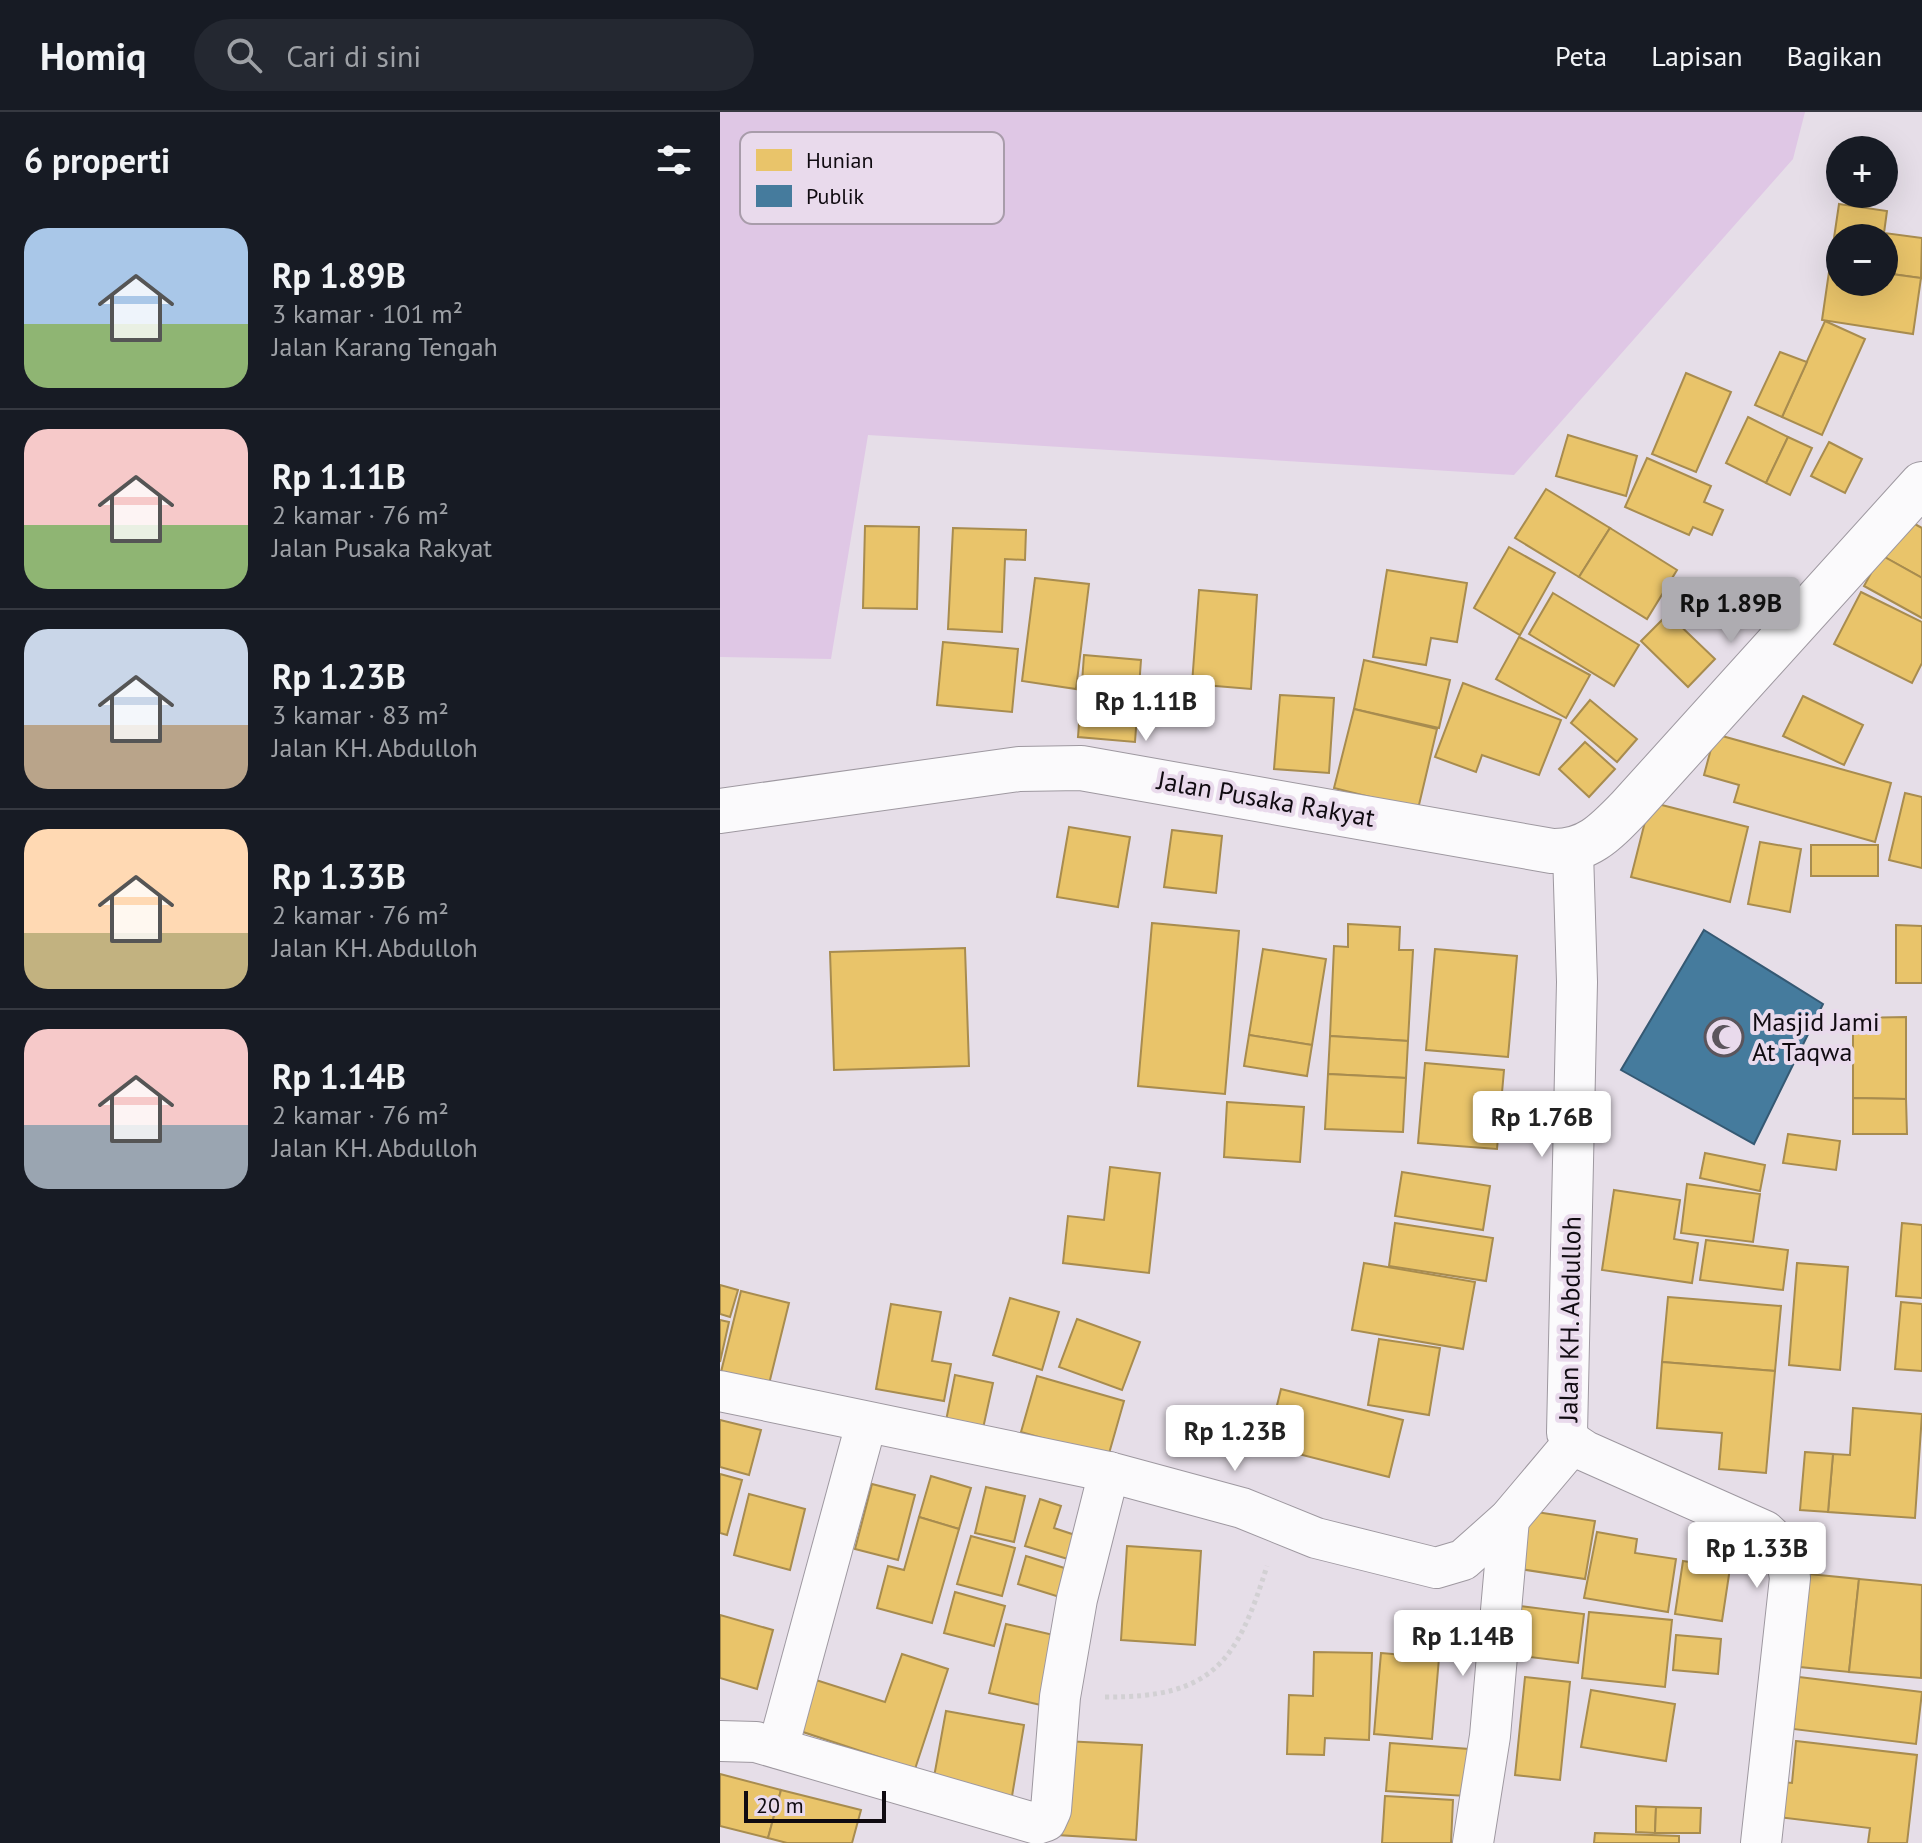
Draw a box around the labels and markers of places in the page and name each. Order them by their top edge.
pin: Rp 1.89B [1648,577,1814,645]
pin: Rp 1.11B [1063,675,1229,743]
place label: Masjid Jami At Taqwa [1752,1005,1880,1068]
mosque icon: Masjid Jami At Taqwa [1703,1016,1745,1058]
pin: Rp 1.76B [1459,1091,1625,1159]
pin: Rp 1.23B [1152,1405,1318,1473]
pin: Rp 1.33B [1674,1522,1840,1590]
pin: Rp 1.14B [1380,1610,1546,1678]

